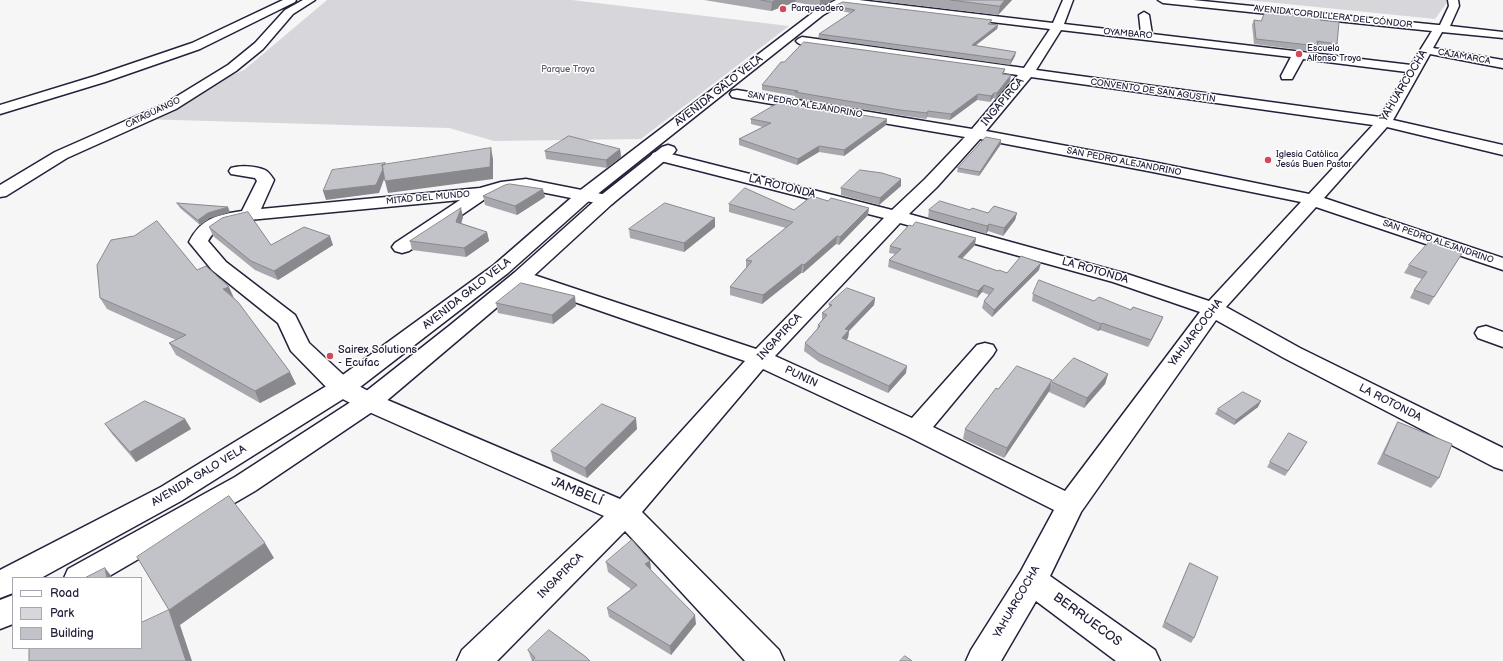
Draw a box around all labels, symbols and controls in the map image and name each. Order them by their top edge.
street label: AVENIDA CORDILLERA DEL CÓNDOR [1253,3,1413,31]
marker: Parqueadero [778,4,788,14]
place label: Parqueadero [791,4,844,14]
street label: OYAMBARO [1103,26,1153,42]
place label: Escuela Alfonso Troya [1307,44,1361,65]
street label: CAJAMARCA [1437,47,1491,67]
street label: YAHUARCOCHA [1377,48,1431,124]
marker: Escuela Alfonso Troya [1294,49,1304,59]
street label: AVENIDA GALO VELA [672,53,766,129]
park label: Parque Troya [541,65,595,75]
street label: INGAPIRCA [979,75,1027,129]
street label: CONVENTO DE SAN AGUSTÍN [1090,77,1216,105]
street label: SAN PEDRO ALEJANDRINO [747,90,863,120]
street label: CATAGUANGO [124,95,182,131]
street label: SAN PEDRO ALEJANDRINO [1066,146,1182,178]
place label: Iglesia Católica Jesús Buen Pastor [1276,150,1352,171]
marker: Iglesia Católica Jesús Buen Pastor [1263,155,1273,165]
street label: LA ROTONDA [747,172,817,202]
street label: MITAD DEL MUNDO [386,189,470,207]
street label: SAN PEDRO ALEJANDRINO [1381,218,1495,266]
street label: LA ROTONDA [1060,255,1130,287]
street label: AVENIDA GALO VELA [420,256,514,332]
street label: YAHUARCOCHA [1166,297,1226,369]
street label: INGAPIRCA [755,311,805,363]
place label: Sairex Solutions - Ecufac [338,343,417,369]
marker: Sairex Solutions - Ecufac [325,351,335,361]
street label: PUNIN [782,364,820,390]
street label: LA ROTONDA [1356,382,1424,424]
street label: AVENIDA GALO VELA [149,442,249,510]
street label: JAMBELÍ [549,474,605,510]
street label: INGAPIRCA [535,550,587,602]
street label: YAHUARCOCHA [991,564,1043,640]
legend [12,577,142,649]
text: Road [50,586,79,601]
street label: BERRUECOS [1050,590,1124,650]
text: Park [50,606,74,621]
text: Building [50,626,94,641]

